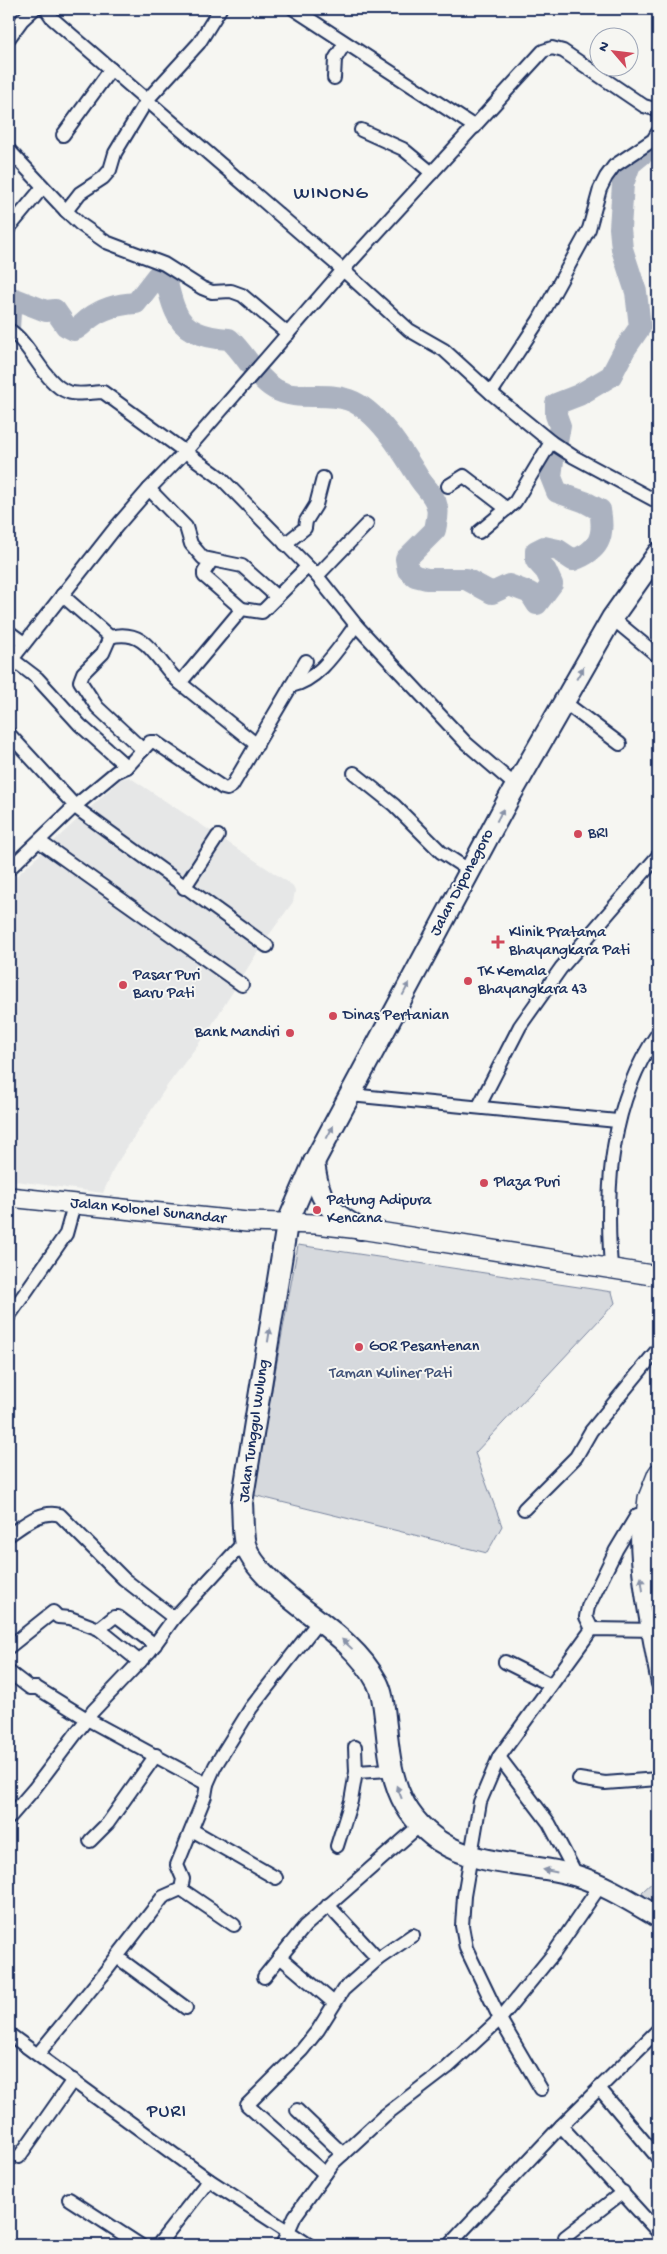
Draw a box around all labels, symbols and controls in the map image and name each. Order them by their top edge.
north arrow [590,28,640,78]
text: N [595,39,614,55]
district label: WINONG [294,183,368,206]
one-way arrow [576,667,585,680]
one-way arrow [496,808,504,822]
place label: BRI [587,825,608,844]
street label: Jalan Diponegoro [427,826,499,940]
marker: BRI [572,828,584,840]
place label: Klinik Pratama Bhayangkara Pati [508,924,630,961]
marker: Klinik Pratama Bhayangkara Pati [491,935,505,949]
place label: TK Kemala Bhayangkara 43 [477,963,587,1000]
place label: Pasar Puri Baru Pati [132,967,200,1004]
marker: TK Kemala Bhayangkara 43 [462,975,474,987]
marker: Pasar Puri Baru Pati [117,979,129,991]
one-way arrow [402,982,411,995]
place label: Dinas Pertanian [342,1007,449,1026]
marker: Dinas Pertanian [327,1010,339,1022]
place label: Bank Mandiri [194,1024,280,1043]
marker: Bank Mandiri [284,1027,296,1039]
one-way arrow [326,1125,334,1140]
place label: Plaza Puri [493,1174,560,1193]
marker: Plaza Puri [478,1177,490,1189]
place label: Patung Adipura Kencana [326,1192,433,1229]
street label: Jalan Kolonel Sunandar [69,1194,228,1230]
marker: Patung Adipura Kencana [311,1204,323,1216]
one-way arrow [265,1327,273,1343]
place label: GOR Pesantenan [369,1338,480,1357]
marker: GOR Pesantenan [353,1341,365,1353]
street label: Jalan Tunggul Wulung [236,1358,274,1504]
park label: Taman Kuliner Pati [328,1365,453,1384]
one-way arrow [638,1576,646,1592]
one-way arrow [341,1638,353,1650]
one-way arrow [395,1785,403,1799]
one-way arrow [541,1866,557,1874]
district label: PURI [146,2101,187,2124]

